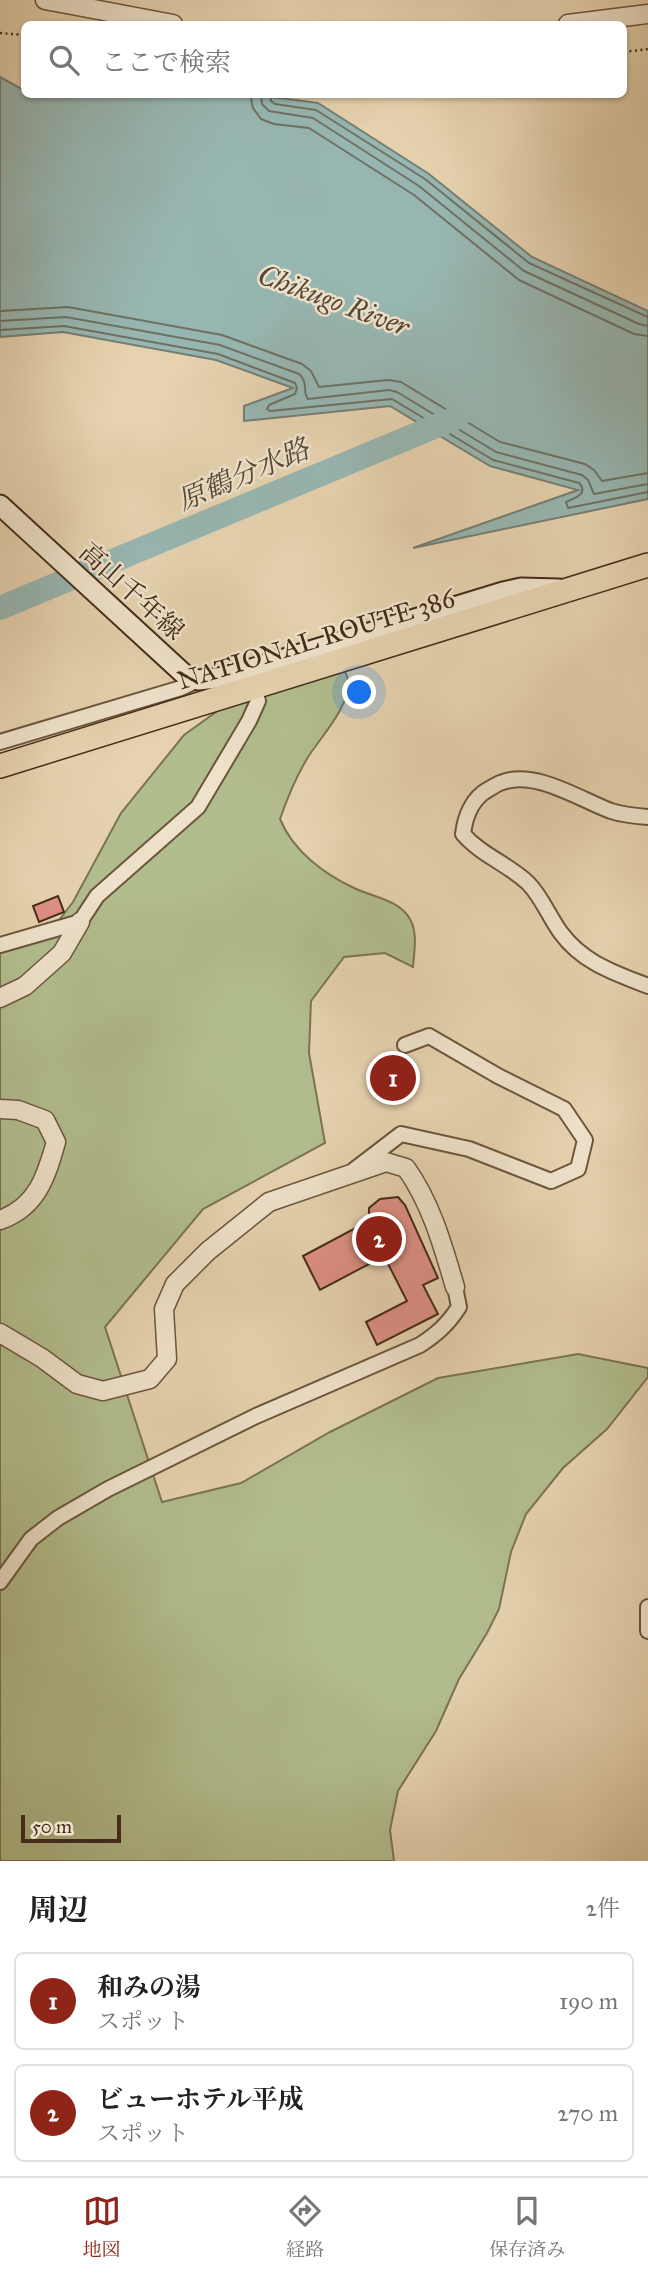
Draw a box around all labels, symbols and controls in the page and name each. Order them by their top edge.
search box [21,21,627,98]
icon: search [45,41,83,79]
text: ここで検索 [101,46,231,78]
water label: Chikugo River [253,257,416,344]
water label: 原鶴分水路 [172,430,316,518]
street label: 高山千年線 [73,536,191,646]
street label: NATIONAL ROUTE 386 [173,581,459,696]
your location [342,675,376,709]
pin: 1 [370,1052,416,1104]
pin: 2 [356,1213,402,1265]
scale bar [21,1812,121,1844]
text: 50 m [32,1815,72,1838]
text: 周辺 [28,1892,88,1928]
text: 2件 [586,1894,620,1922]
text: 和みの湯 [97,1971,201,2003]
text: 1 [48,1987,58,2015]
text: 190 m [559,1987,618,2015]
text: スポット [97,2007,189,2035]
text: ビューホテル平成 [97,2083,304,2115]
text: 2 [47,2099,59,2127]
text: 270 m [557,2099,618,2127]
text: スポット [97,2119,189,2147]
tab: 地図 [83,2192,121,2261]
tab: 経路 [286,2192,324,2261]
tab: 保存済み [489,2192,565,2261]

